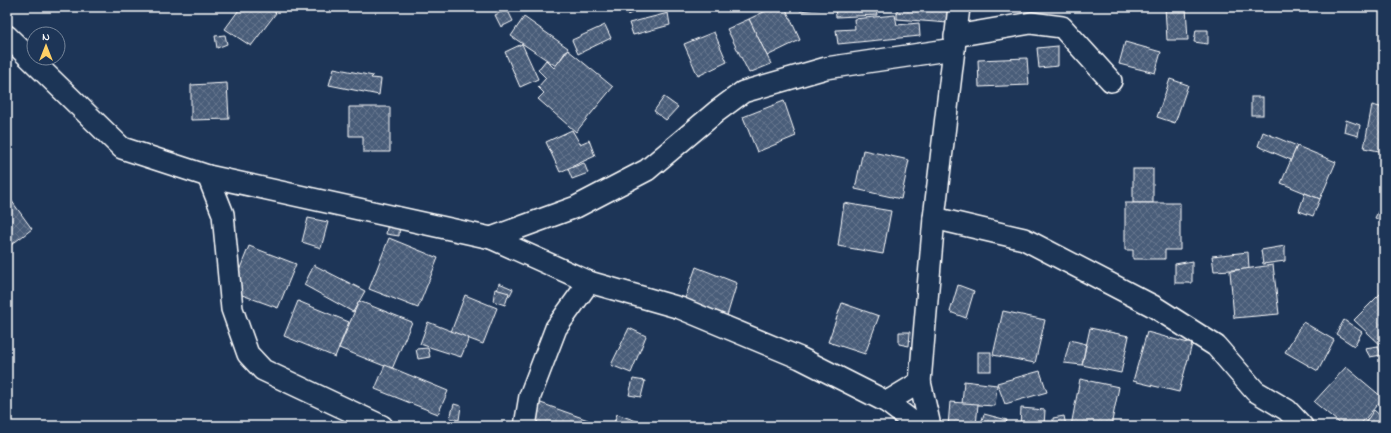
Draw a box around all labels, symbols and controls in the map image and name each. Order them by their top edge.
north arrow [26,26,66,66]
text: N [42,29,50,45]

